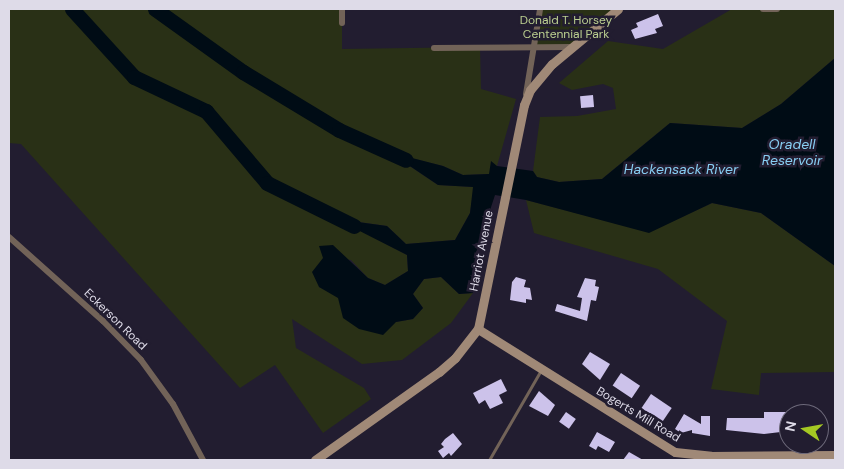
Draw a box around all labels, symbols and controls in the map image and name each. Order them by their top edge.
park label: Donald T. Horsey Centennial Park [520,14,612,42]
water label: Oradell Reservoir [762,136,822,168]
water label: Hackensack River [624,161,738,177]
street label: Harriot Avenue [467,209,497,293]
street label: Eckerson Road [81,286,149,354]
street label: Bogerts Mill Road [593,384,683,446]
north arrow [779,404,829,454]
text: N [780,419,800,433]

